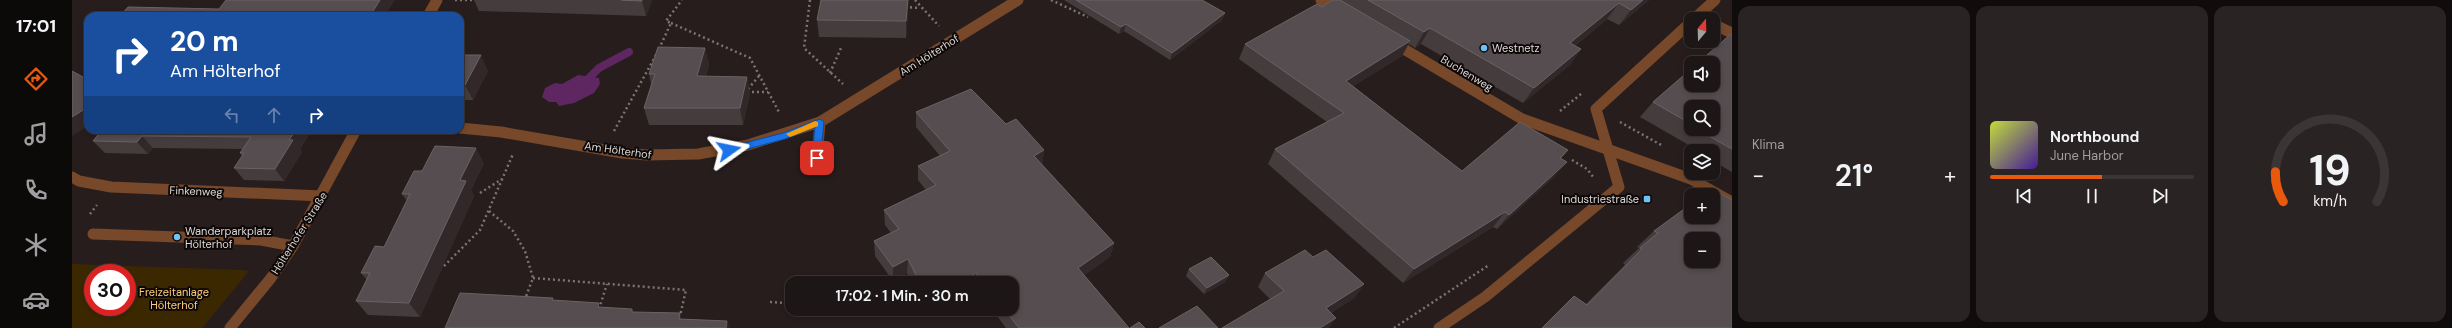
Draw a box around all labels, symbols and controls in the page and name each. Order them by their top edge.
north arrow [1684,12,1720,48]
map controls [1684,12,1720,268]
text: 17:01 [16,14,56,38]
text: 20 m [170,23,239,60]
icon: right [104,28,156,80]
street label: Am Hölterhof [897,31,962,79]
place label: Westnetz [1492,41,1540,55]
marker: Westnetz [1479,43,1489,53]
street label: Buchenweg [1438,52,1496,94]
button: sound [1684,56,1720,92]
text: Am Hölterhof [170,59,281,83]
icon: directions [22,65,50,93]
button: search [1684,100,1720,136]
icon: left [221,104,243,126]
icon: ahead [263,104,285,126]
icon: right [305,104,327,126]
icon: music [22,120,50,148]
text: Northbound [2050,127,2139,147]
position arrow [708,129,750,171]
text: Klima [1752,136,1784,153]
street label: Am Hölterhof [584,138,653,162]
pin [800,141,834,175]
button: layers [1684,144,1720,180]
text: 19 [2309,144,2351,198]
icon: arrive [806,147,828,169]
text: June Harbor [2050,147,2124,164]
text: 21° [1835,156,1873,195]
text: − [1752,161,1764,190]
text: + [1944,161,1956,190]
icon: phone [22,176,50,204]
street label: Finkenweg [169,183,223,199]
icon: previous [2013,185,2035,207]
icon: pause [2081,185,2103,207]
icon: next [2149,185,2171,207]
button: + [1684,188,1720,224]
street label: Hölterhofer Straße [268,189,330,277]
place label: Industriestraße [1561,192,1639,206]
text: km/h [2313,192,2347,210]
marker: Industriestraße [1642,194,1652,204]
place label: Wanderparkplatz Hölterhof [185,224,272,251]
icon: climate [22,231,50,259]
marker: Wanderparkplatz Hölterhof [172,232,182,242]
button: − [1684,232,1720,268]
speed limit sign: 30 [84,264,136,316]
park label: Freizeitanlage Hölterhof [139,285,209,312]
icon: car [22,286,50,314]
text: 17:02 · 1 Min. · 30 m [835,286,969,306]

